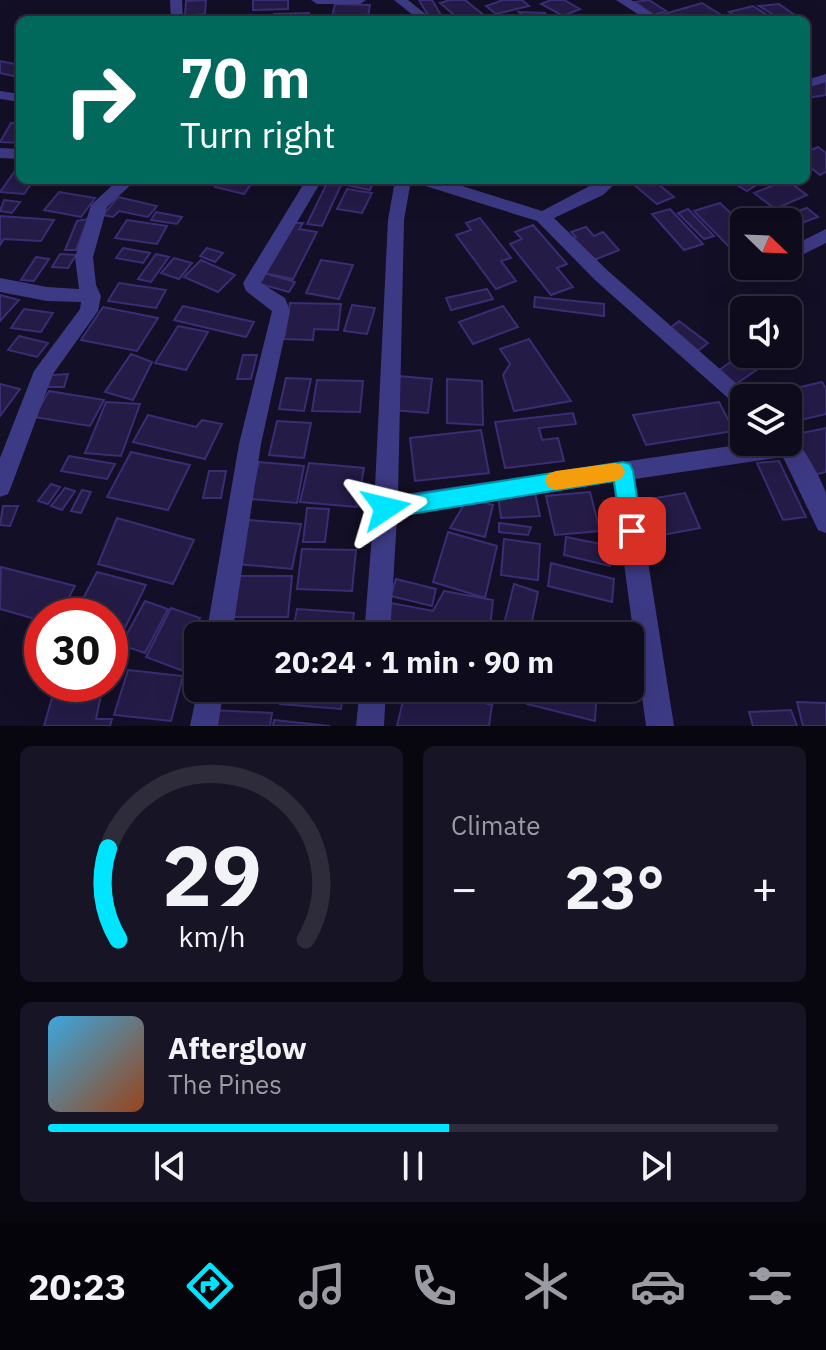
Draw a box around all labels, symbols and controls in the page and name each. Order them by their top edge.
text: 70 m [180,41,310,113]
icon: right [48,48,152,152]
text: Turn right [180,111,336,158]
north arrow [730,208,802,280]
map controls [730,208,802,456]
button: sound [730,296,802,368]
button: layers [730,384,802,456]
position arrow [344,466,428,550]
pin [598,497,666,565]
icon: arrive [610,509,654,553]
speed limit sign: 30 [24,598,128,702]
text: 20:24 · 1 min · 90 m [274,642,554,681]
text: Climate [451,808,541,842]
text: 29 [162,821,261,929]
text: 23° [564,847,665,926]
text: − [451,859,477,916]
text: + [752,859,778,916]
text: km/h [178,918,245,955]
text: Afterglow [168,1028,307,1067]
text: The Pines [168,1067,282,1101]
icon: previous [148,1144,192,1188]
icon: pause [391,1144,435,1188]
icon: next [634,1144,678,1188]
icon: directions [182,1258,238,1314]
icon: music [294,1258,350,1314]
icon: phone [406,1258,462,1314]
icon: climate [518,1258,574,1314]
icon: car [630,1258,686,1314]
icon: filters [742,1258,798,1314]
text: 20:23 [28,1263,126,1310]

